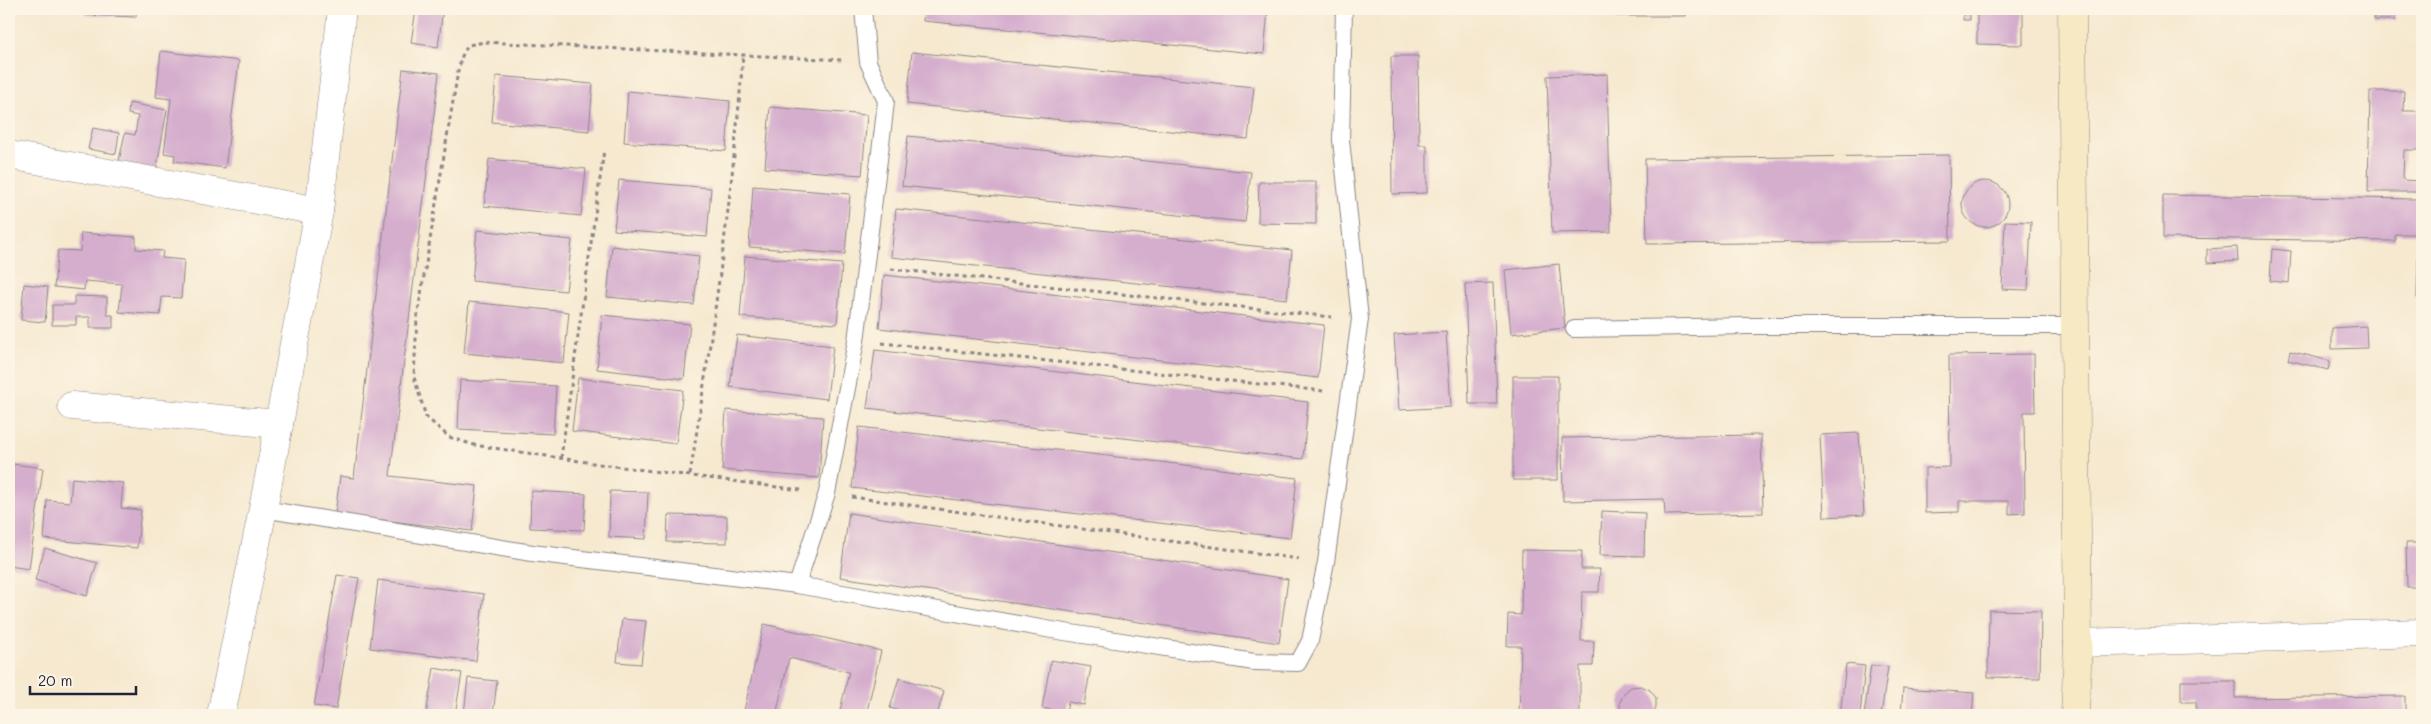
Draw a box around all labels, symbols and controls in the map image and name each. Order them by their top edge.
scale bar [30,664,136,696]
text: 20 m [38,670,72,690]

